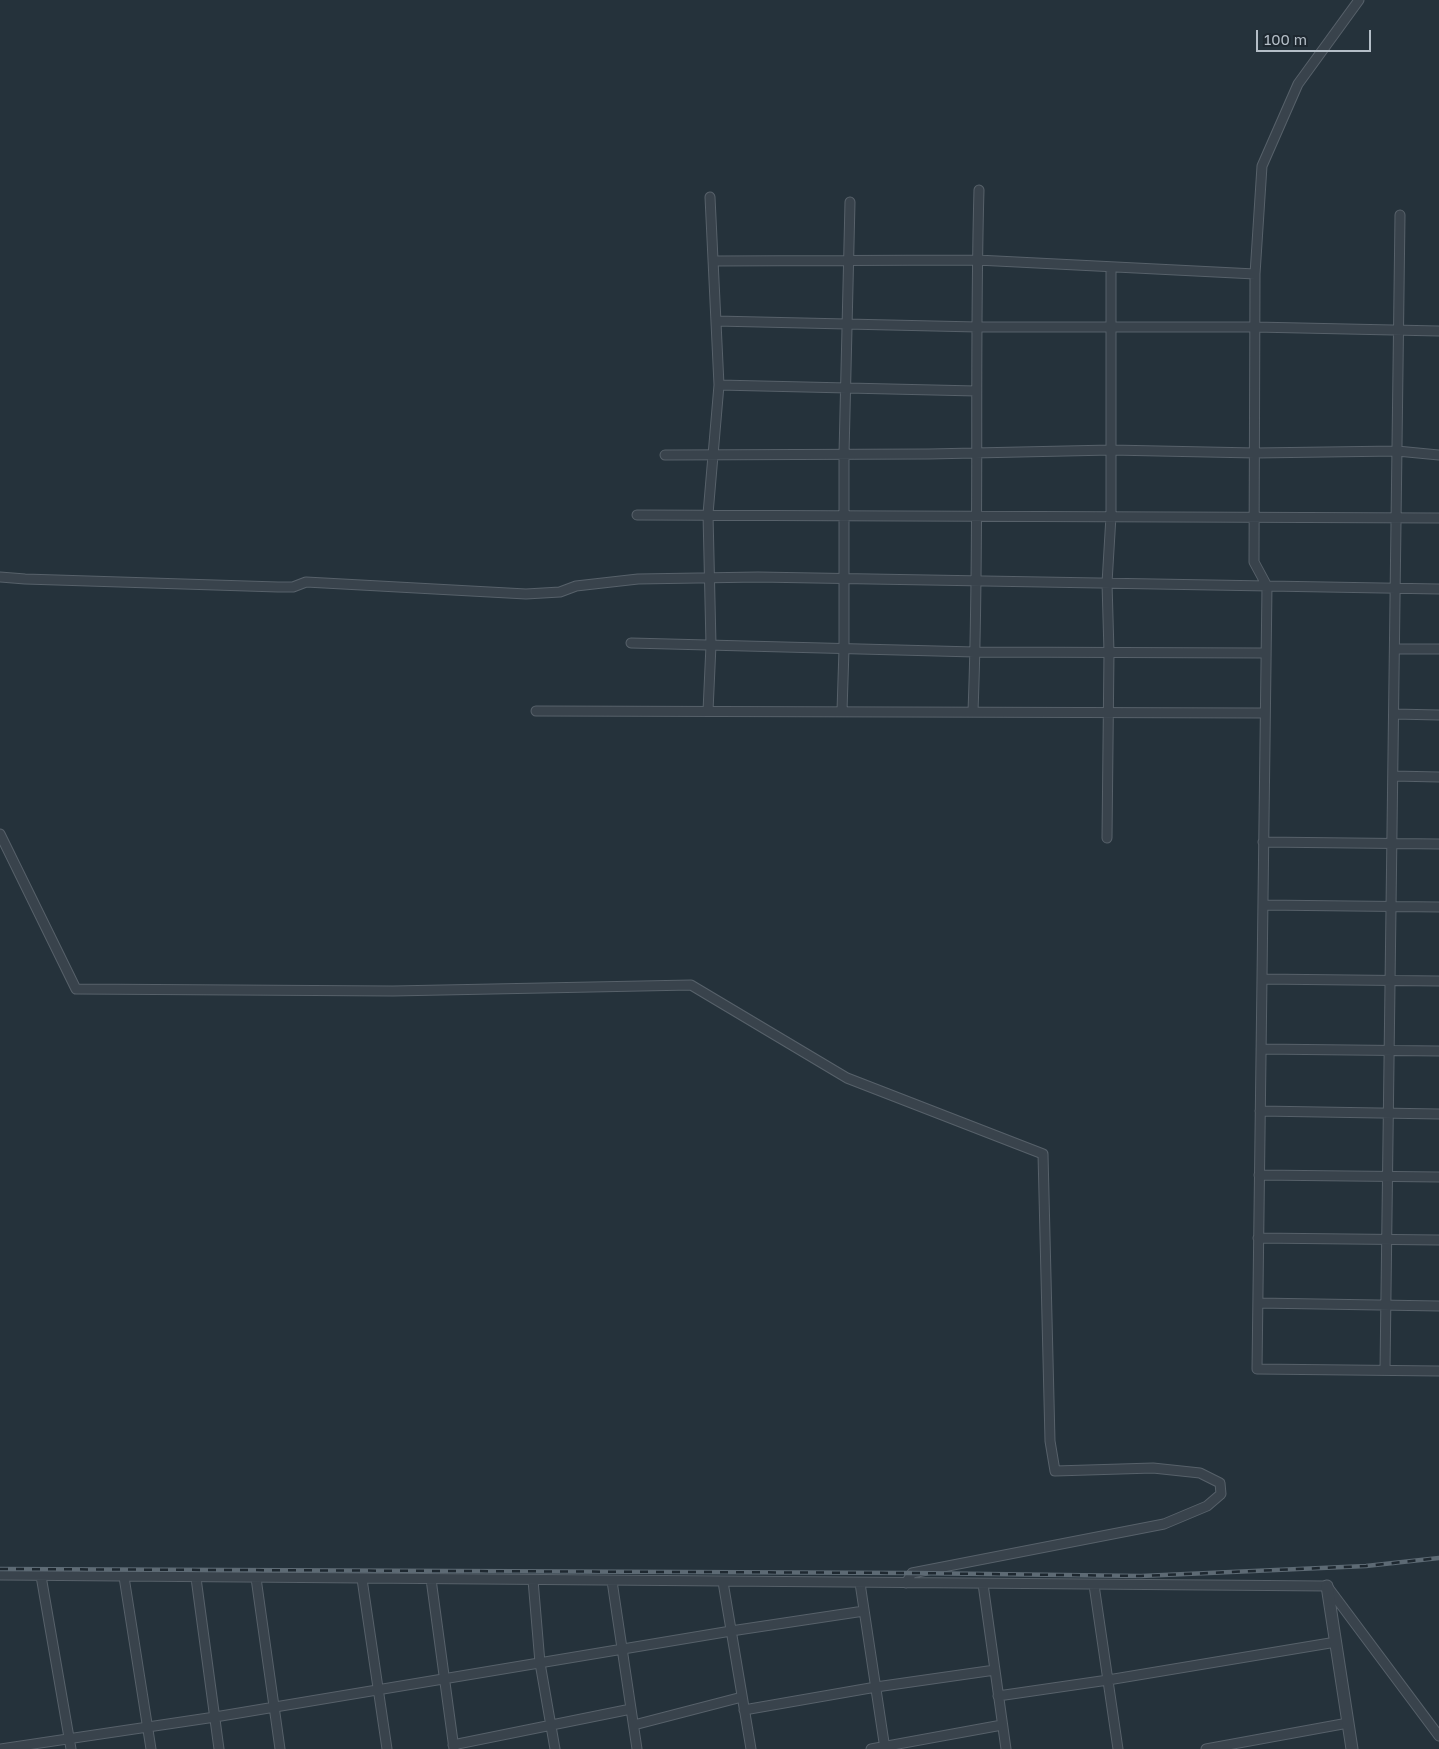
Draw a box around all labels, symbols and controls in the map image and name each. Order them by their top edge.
scale bar [1259,20,1374,52]
text: 100 m [1264,30,1307,48]

